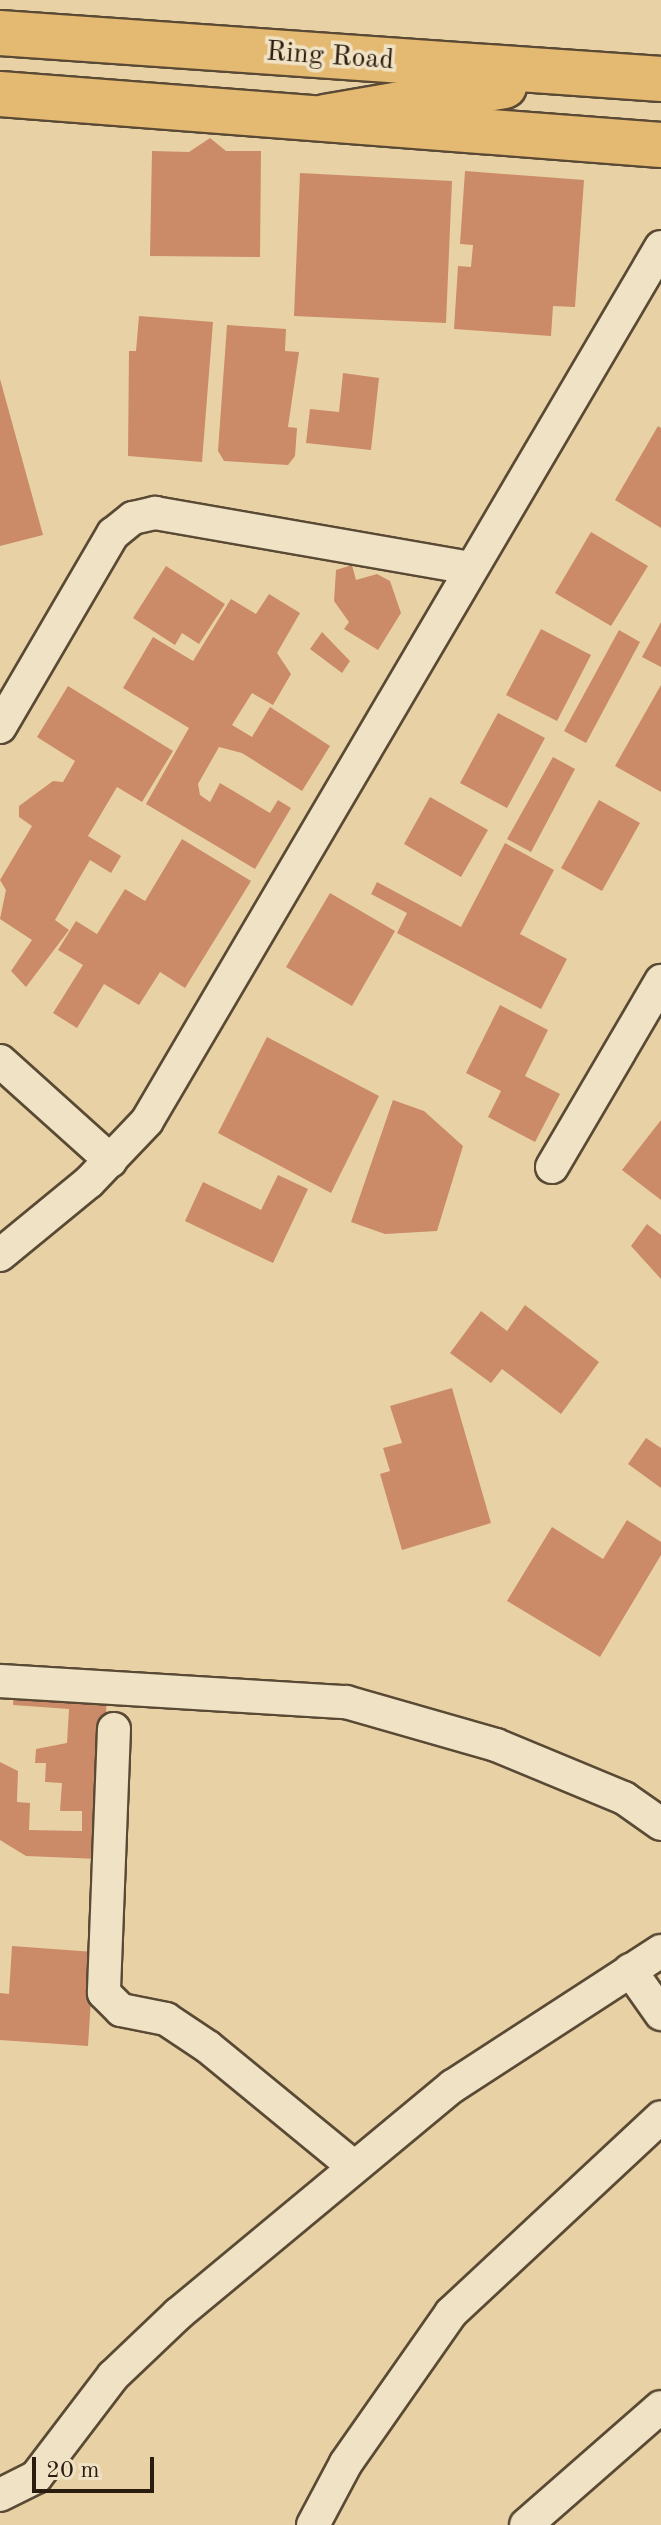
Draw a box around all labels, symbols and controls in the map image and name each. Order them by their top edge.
street label: Ring Road [265,36,395,78]
scale bar [36,2441,158,2491]
text: 20 m [46,2459,100,2483]

